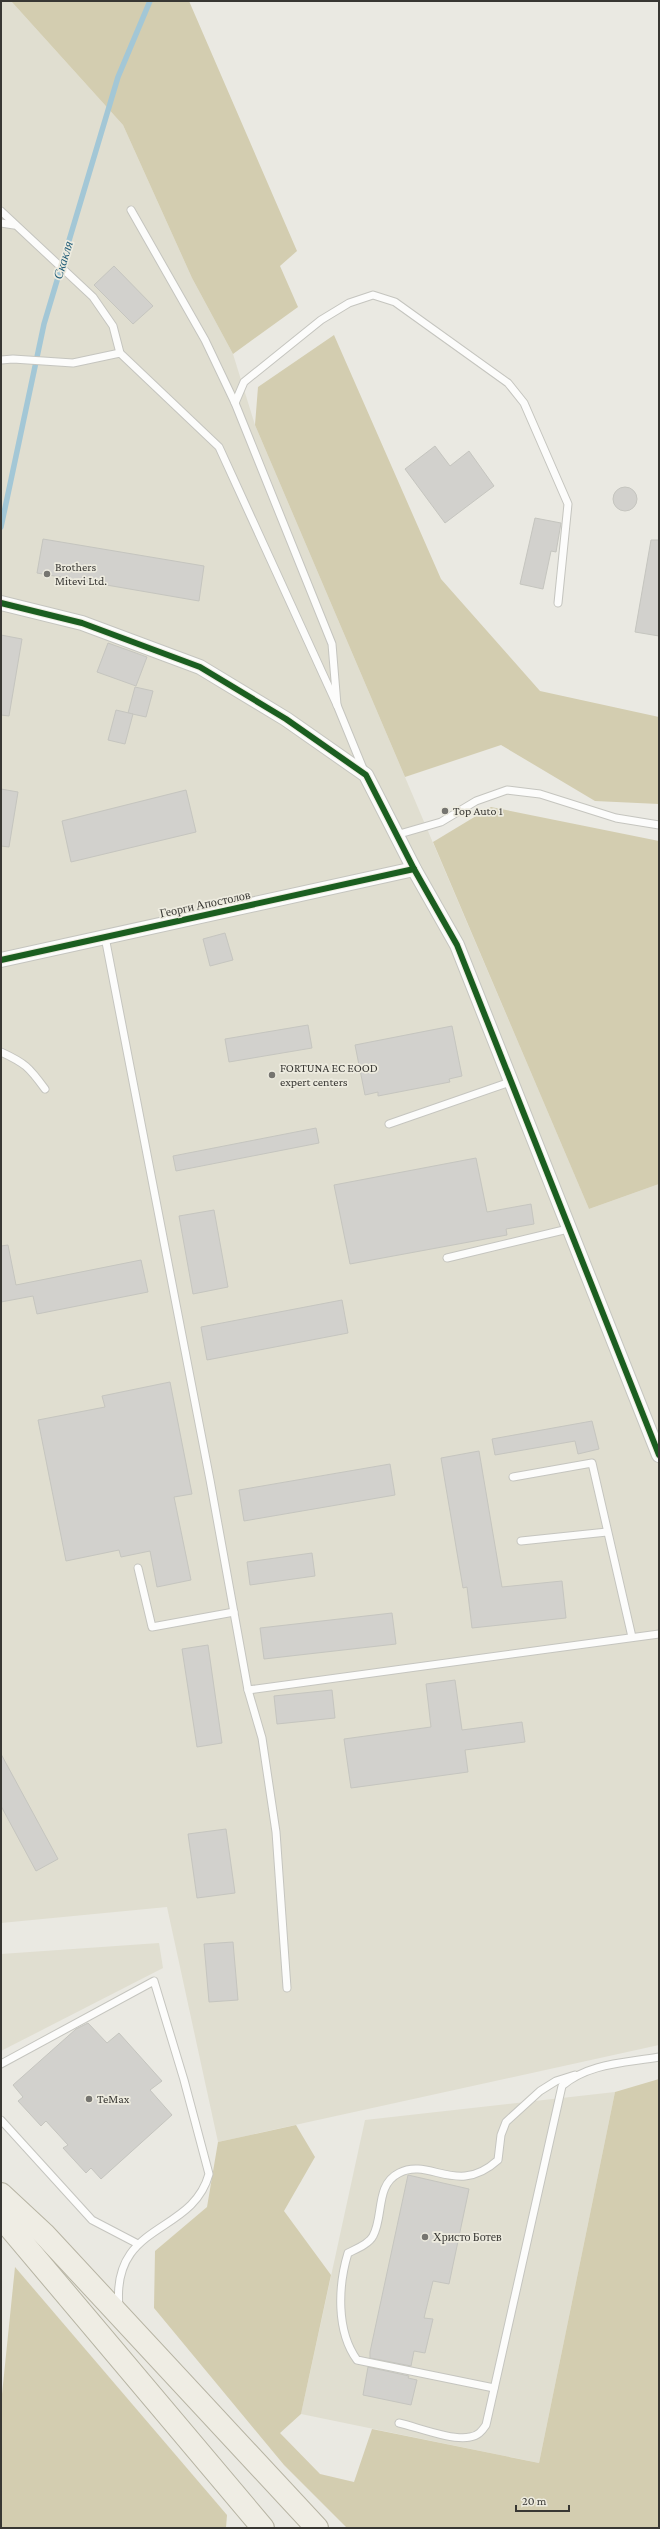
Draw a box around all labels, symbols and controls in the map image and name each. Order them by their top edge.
water label: Скакля [50,239,76,281]
place label: Brothers Mitevi Ltd. [55,560,107,588]
marker: Brothers Mitevi Ltd. [42,569,52,579]
place label: Top Auto 1 [453,804,503,818]
marker: Top Auto 1 [440,806,450,816]
street label: Георги Апостолов [158,887,252,920]
place label: FORTUNA EC EOOD expert centers [280,1061,378,1089]
marker: FORTUNA EC EOOD expert centers [267,1070,277,1080]
place label: TeMax [97,2092,130,2106]
marker: TeMax [84,2094,94,2104]
place label: Христо Ботев [433,2230,502,2244]
marker: Христо Ботев [420,2232,430,2242]
scale bar [516,2487,569,2513]
text: 20 m [522,2494,547,2508]

